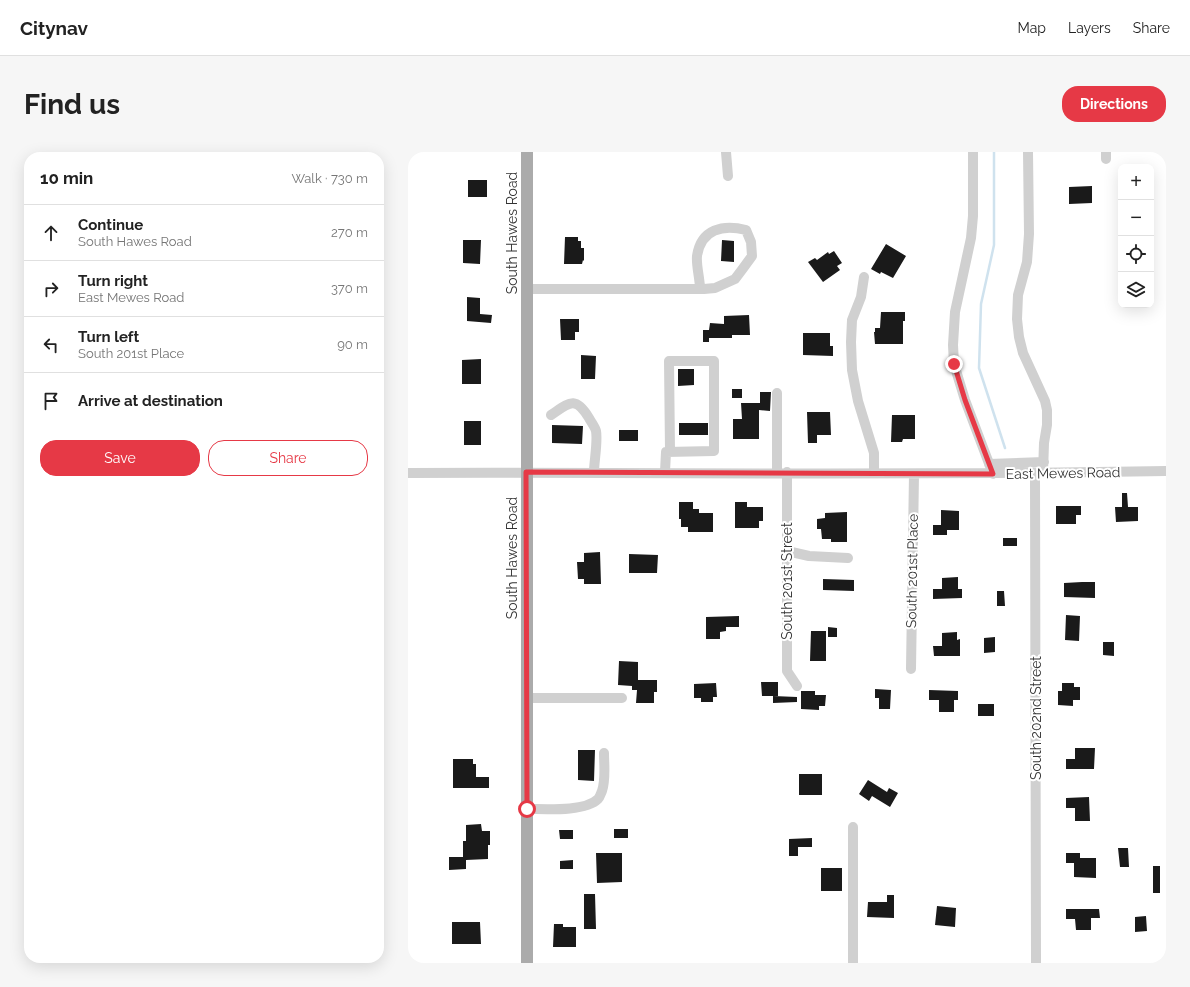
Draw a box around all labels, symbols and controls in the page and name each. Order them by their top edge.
text: Citynav [20,17,88,39]
text: Map [1018,20,1046,36]
text: Layers [1068,20,1111,36]
text: Share [1133,20,1170,36]
button: Directions [1062,86,1166,122]
text: Find us [24,88,120,121]
map controls [1118,164,1154,308]
button: + [1118,164,1154,200]
text: 10 min [40,168,93,188]
text: Walk · 730 m [291,171,368,186]
street label: South Hawes Road [504,172,520,294]
button: − [1118,200,1154,236]
text: Continue [78,216,143,234]
icon: ahead [40,222,62,244]
text: 270 m [331,225,368,240]
text: South Hawes Road [78,234,192,249]
button: locate [1118,236,1154,272]
text: Turn right [78,272,148,290]
button: layers [1118,272,1154,308]
icon: right [40,278,62,300]
text: 370 m [331,281,368,296]
text: East Mewes Road [78,290,184,305]
text: Turn left [78,328,139,346]
icon: left [40,334,62,356]
text: 90 m [337,337,368,352]
text: South 201st Place [78,346,184,361]
route end [945,355,963,373]
icon: arrive [40,390,62,412]
text: Arrive at destination [78,392,223,410]
button: Save [40,440,200,476]
button: Share [208,440,368,476]
street label: East Mewes Road [1006,464,1120,482]
street label: South Hawes Road [504,497,520,619]
street label: South 201st Place [903,514,921,628]
street label: South 201st Street [779,522,795,640]
street label: South 202nd Street [1028,656,1044,780]
route start [518,800,536,818]

